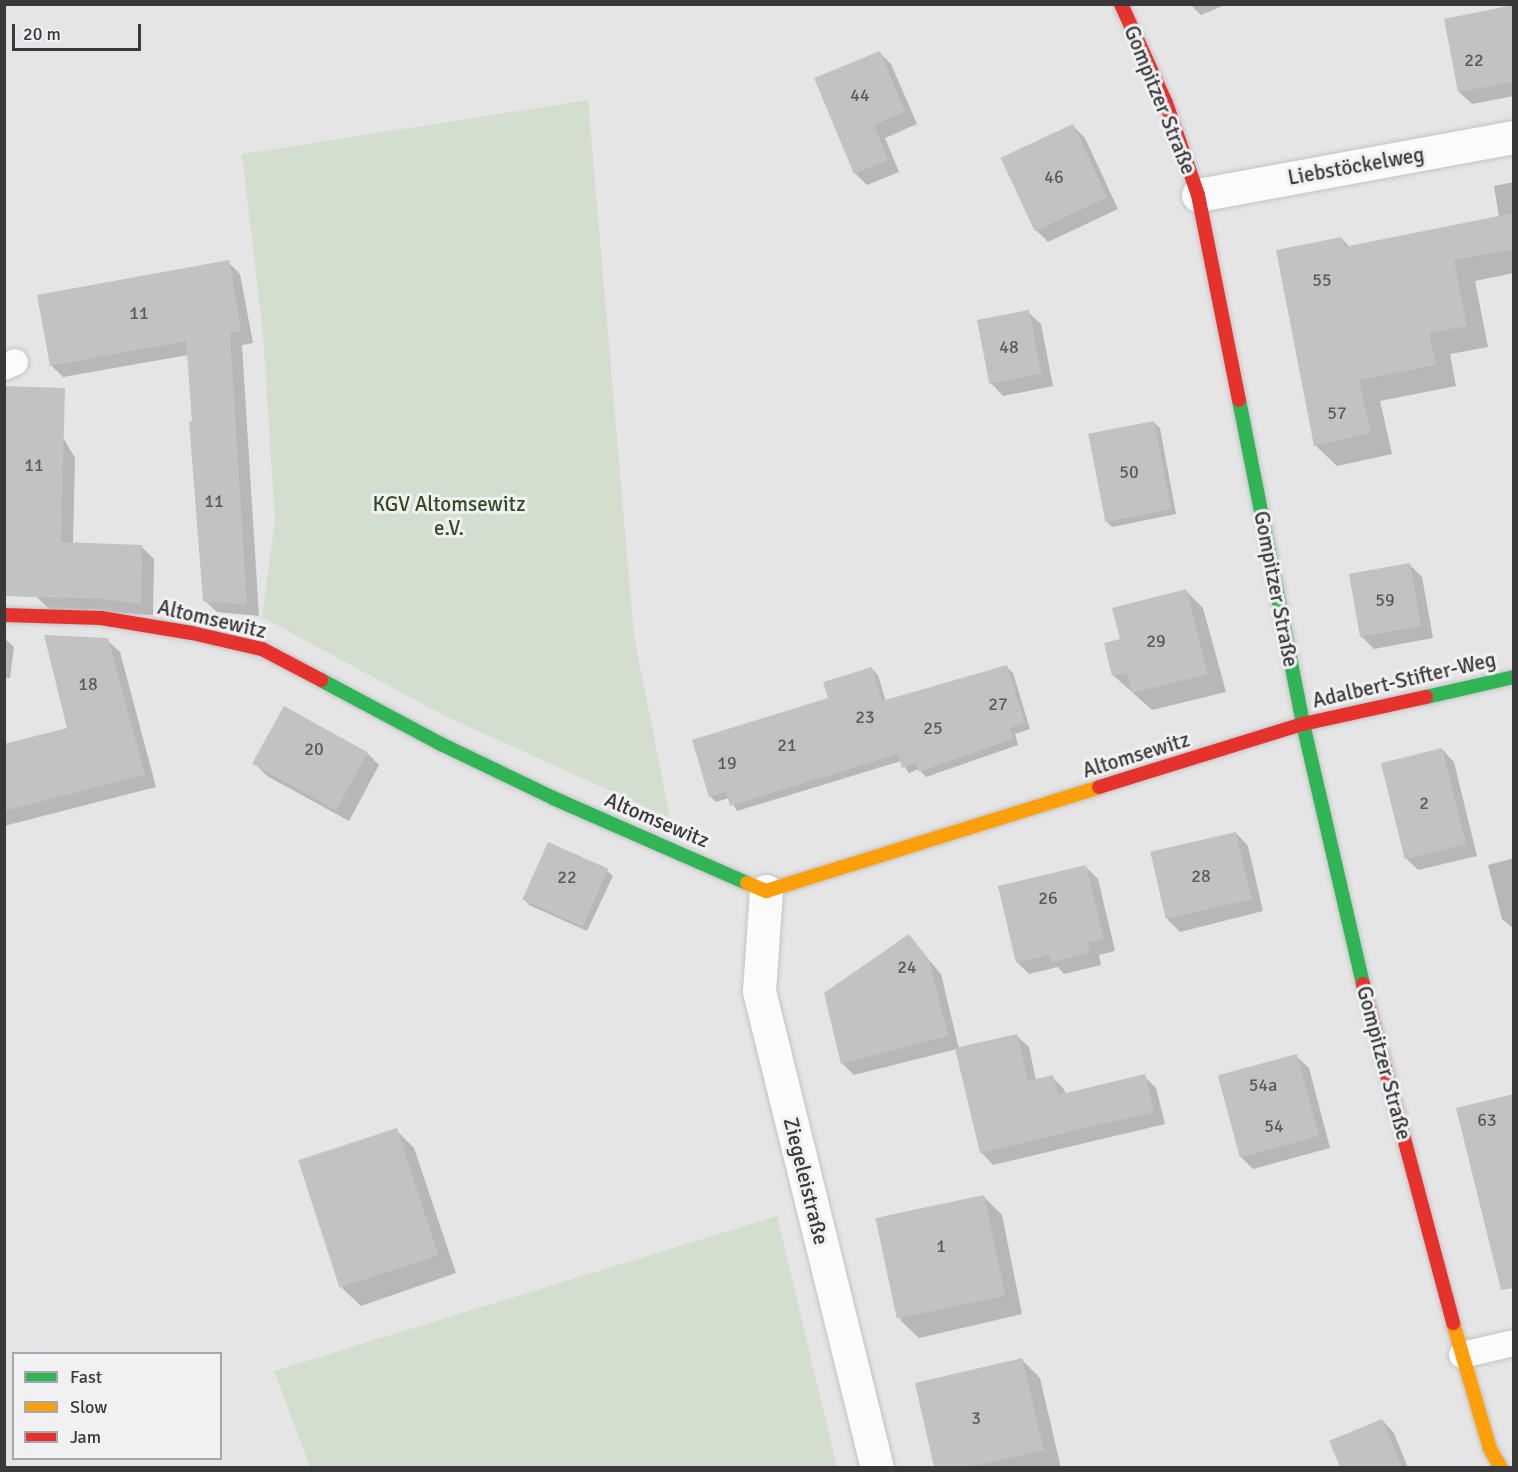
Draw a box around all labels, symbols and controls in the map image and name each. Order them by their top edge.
scale bar [15,12,144,50]
street label: Gompitzer Straße [1119,22,1201,178]
text: 20 m [23,23,61,45]
house number: 22 [1464,49,1484,71]
house number: 44 [850,84,870,106]
street label: Liebstöckelweg [1286,142,1426,190]
house number: 46 [1044,166,1064,188]
house number: 55 [1312,269,1332,291]
house number: 11 [129,302,149,324]
house number: 48 [999,336,1019,358]
house number: 57 [1327,402,1347,424]
house number: 11 [24,454,44,476]
house number: 50 [1119,461,1139,483]
house number: 11 [204,490,224,512]
park label: KGV Altomsewitz e.V. [372,491,526,541]
street label: Gompitzer Straße [1249,509,1303,669]
house number: 59 [1375,589,1395,611]
street label: Altomsewitz [155,594,269,644]
house number: 29 [1146,630,1166,652]
street label: Adalbert-Stifter-Weg [1310,647,1498,713]
house number: 18 [78,673,98,695]
house number: 27 [988,693,1008,715]
house number: 23 [855,706,875,728]
house number: 25 [923,717,943,739]
street label: Altomsewitz [1079,727,1193,783]
house number: 21 [777,734,797,756]
house number: 20 [304,738,324,760]
house number: 19 [717,752,737,774]
street label: Altomsewitz [601,787,713,853]
house number: 2 [1419,792,1429,814]
house number: 28 [1191,865,1211,887]
house number: 22 [557,866,577,888]
house number: 26 [1038,887,1058,909]
house number: 24 [897,956,917,978]
street label: Gompitzer Straße [1351,983,1417,1143]
house number: 54a [1249,1074,1277,1096]
house number: 63 [1477,1109,1497,1131]
street label: Ziegeleistraße [778,1115,834,1247]
house number: 54 [1264,1115,1284,1137]
house number: 1 [936,1235,946,1257]
legend [12,1352,222,1460]
text: Fast [70,1366,102,1388]
text: Slow [70,1396,107,1418]
house number: 3 [971,1407,981,1429]
text: Jam [70,1426,101,1448]

